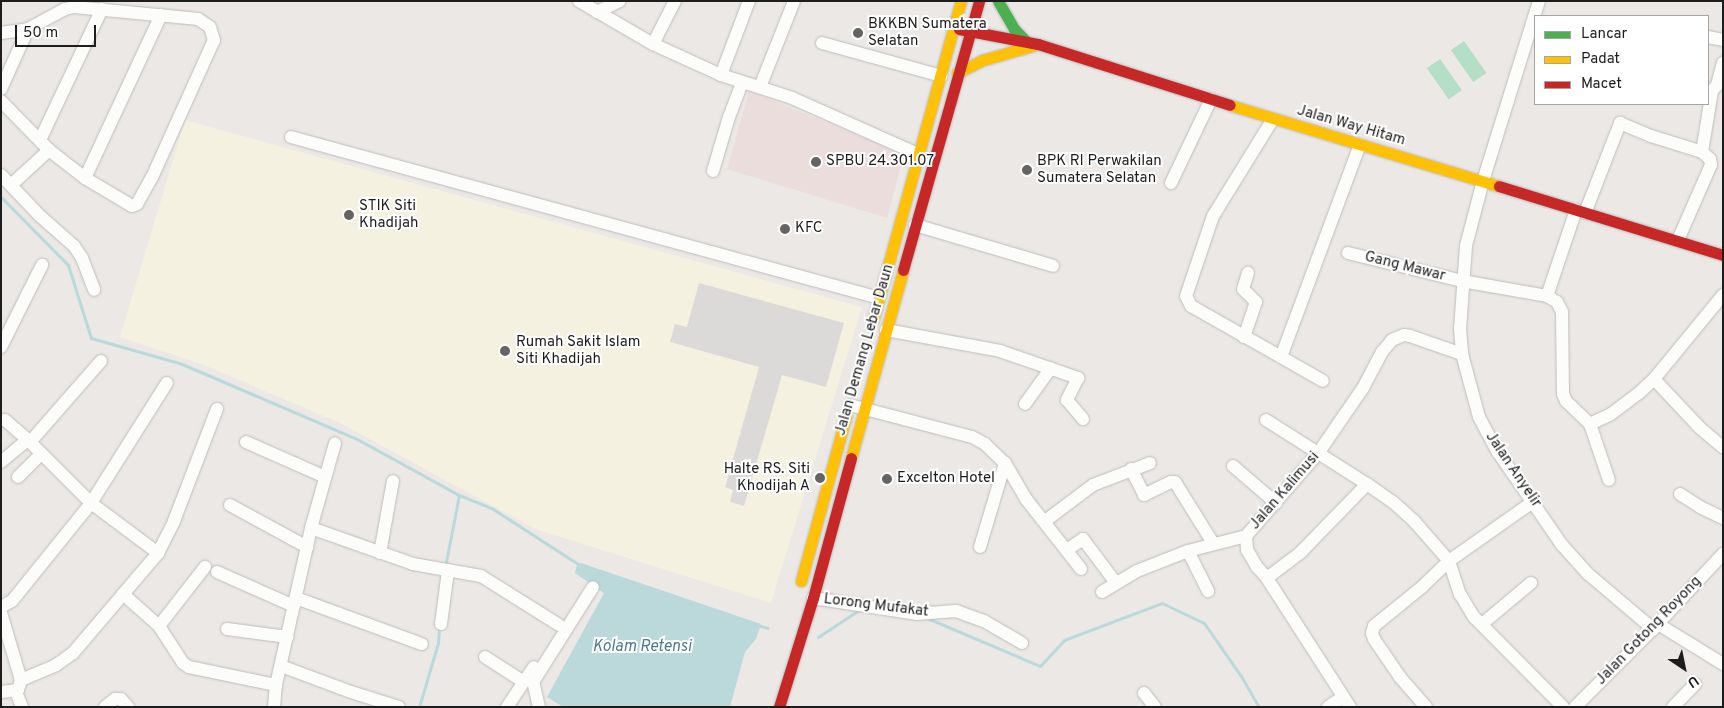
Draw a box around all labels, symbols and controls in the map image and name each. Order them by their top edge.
scale bar [18,15,99,47]
place label: BKKBN Sumatera Selatan [868,15,987,50]
legend [1534,15,1709,105]
text: 50 m [23,24,58,43]
text: Lancar [1581,25,1627,44]
marker: BKKBN Sumatera Selatan [852,27,864,39]
text: Padat [1581,50,1620,69]
text: Macet [1581,75,1622,94]
street label: Jalan Way Hitam [1295,102,1407,150]
place label: BPK RI Perwakilan Sumatera Selatan [1037,152,1162,187]
place label: SPBU 24.301.07 [826,153,934,171]
marker: SPBU 24.301.07 [810,156,822,168]
marker: BPK RI Perwakilan Sumatera Selatan [1021,164,1033,176]
place label: STIK Siti Khadijah [359,197,418,232]
marker: STIK Siti Khadijah [343,209,355,221]
place label: KFC [795,220,823,238]
marker: KFC [779,223,791,235]
street label: Gang Mawar [1363,248,1447,286]
street label: Jalan Demang Lebar Daun [832,262,898,438]
place label: Rumah Sakit Islam Siti Khadijah [516,333,640,368]
marker: Rumah Sakit Islam Siti Khadijah [498,344,512,358]
street label: Jalan Anyelir [1481,428,1545,512]
street label: Jalan Kalimusi [1246,448,1324,534]
place label: Halte RS. Siti Khodijah A [724,460,810,495]
place label: Excelton Hotel [897,470,995,488]
marker: Halte RS. Siti Khodijah A [814,472,826,484]
marker: Excelton Hotel [881,473,893,485]
street label: Jalan Gotong Royong [1592,573,1706,689]
street label: Lorong Mufakat [823,591,929,621]
water label: Kolam Retensi [593,637,691,657]
north arrow [1659,643,1709,693]
text: U [1684,671,1702,691]

